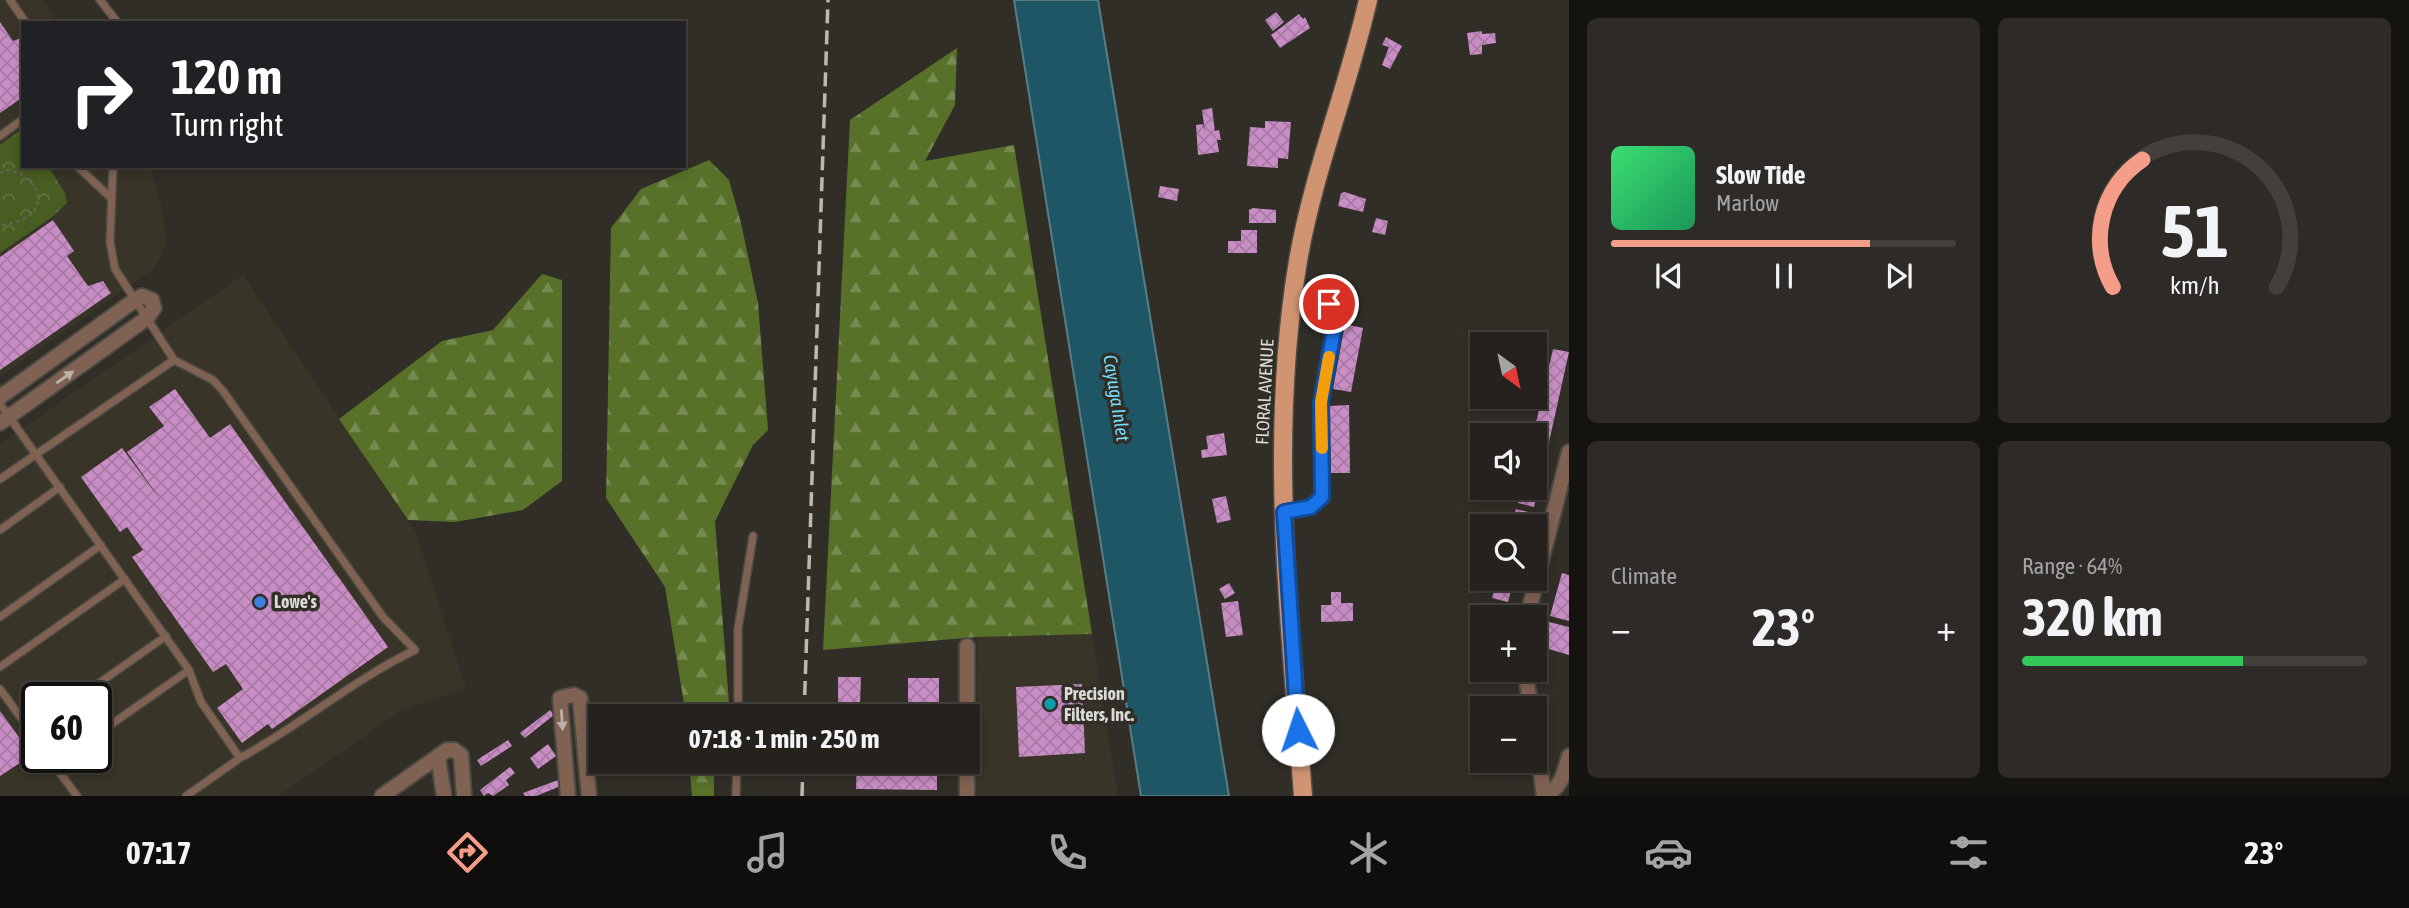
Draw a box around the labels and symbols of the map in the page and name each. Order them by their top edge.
pin [1299,274,1359,334]
north arrow [1470,332,1547,410]
street label: FLORAL AVENUE [1251,338,1278,445]
water label: Cayuga Inlet [1099,353,1135,443]
one-way arrow [56,370,74,384]
place label: Lowe's [274,591,317,612]
marker: Lowe's [252,594,268,610]
speed limit sign: 60 [21,682,112,773]
place label: Precision Filters, Inc. [1064,683,1134,725]
position arrow [1261,693,1335,767]
marker: Precision Filters, Inc. [1042,696,1058,712]
one-way arrow [557,709,568,731]

